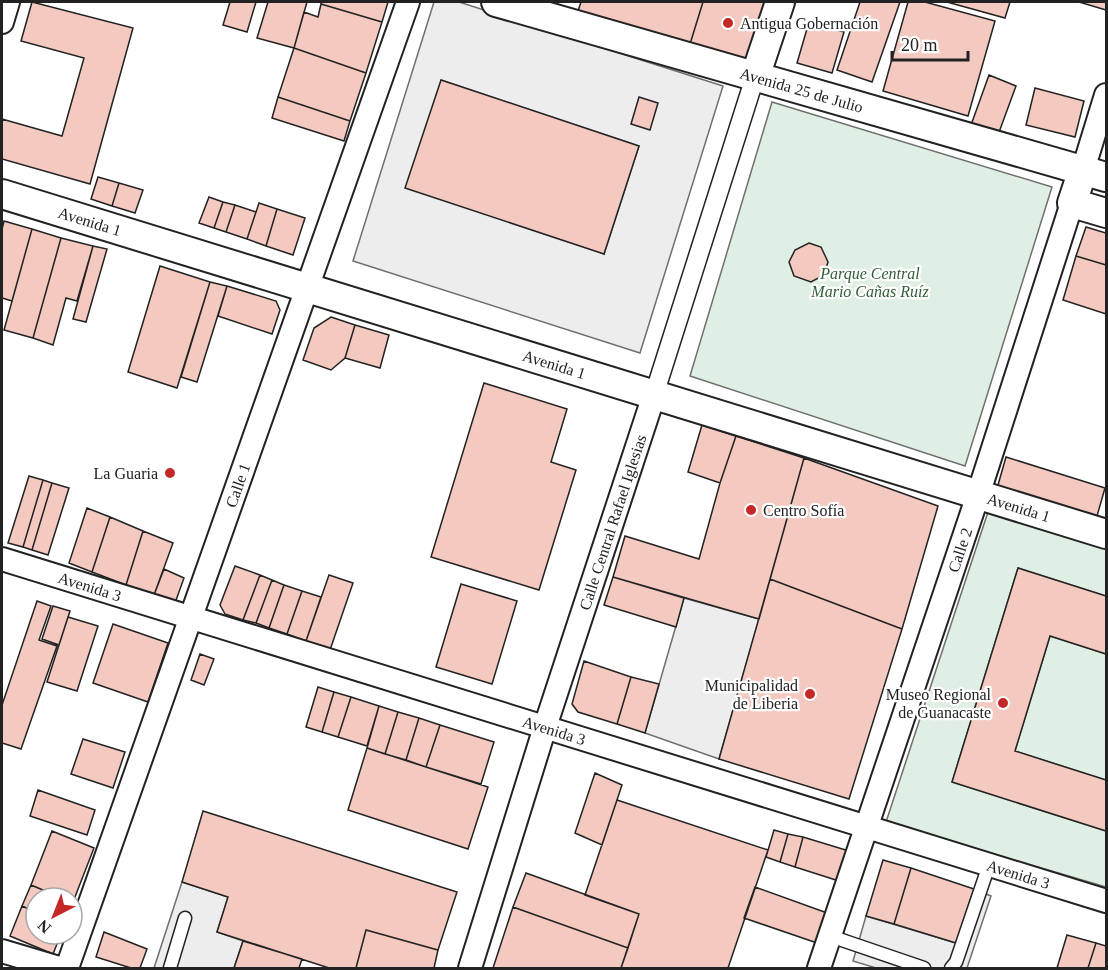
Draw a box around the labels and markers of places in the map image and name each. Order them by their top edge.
place label: Antigua Gobernación [740,15,878,33]
marker: Antigua Gobernación [721,16,735,30]
place label: La Guaria [94,465,158,482]
marker: La Guaria [163,466,177,480]
place label: Centro Sofía [763,502,844,519]
marker: Centro Sofía [744,503,758,517]
place label: Municipalidad de Liberia [705,677,798,712]
place label: Museo Regional de Guanacaste [886,686,992,721]
marker: Municipalidad de Liberia [803,687,817,701]
marker: Museo Regional de Guanacaste [996,696,1010,710]

